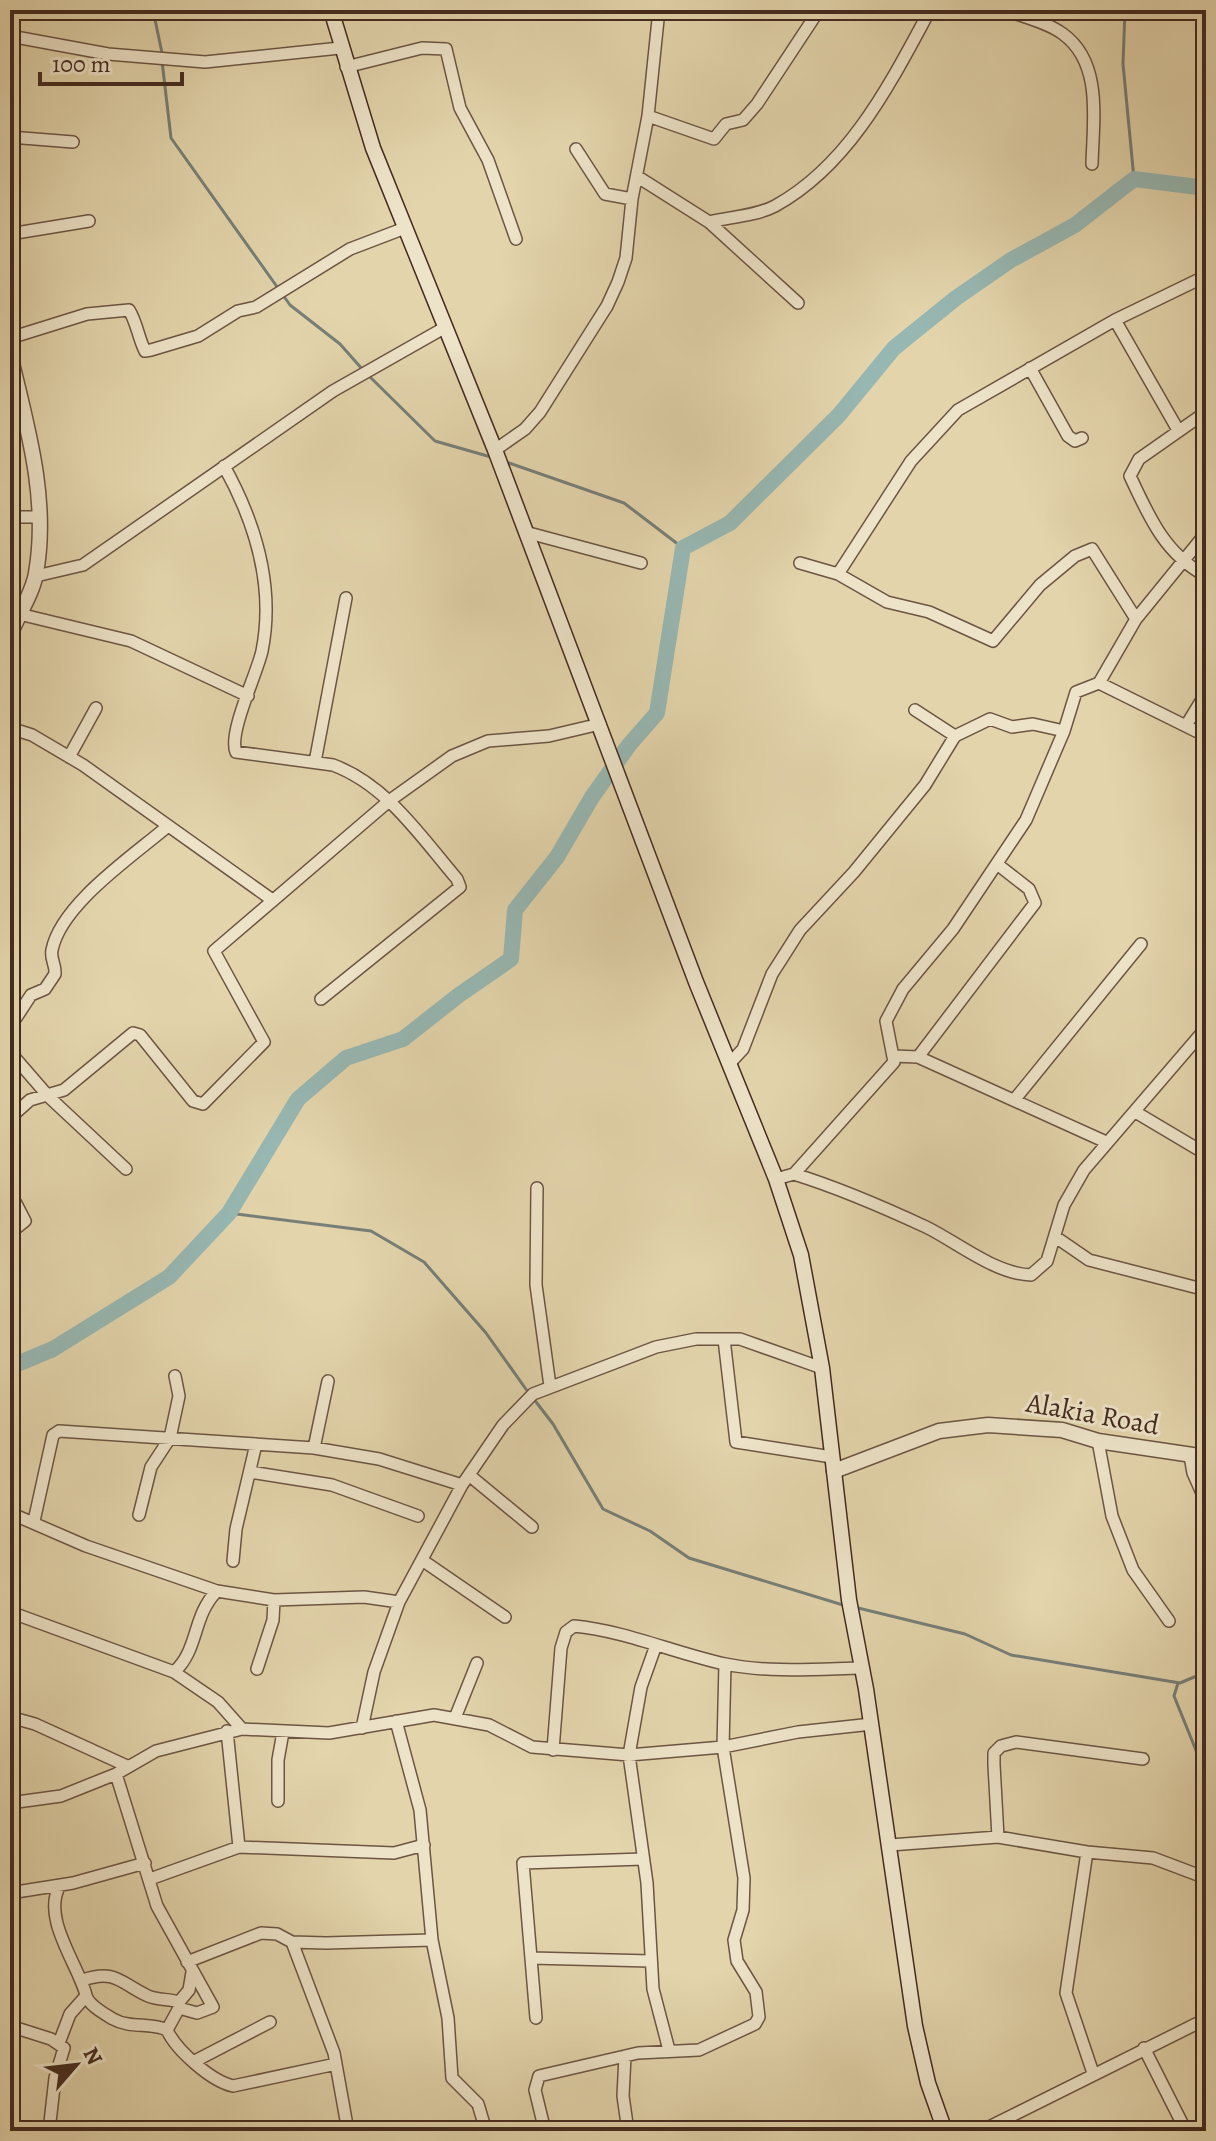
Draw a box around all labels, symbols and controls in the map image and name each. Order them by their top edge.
scale bar [40,36,182,86]
text: 100 m [52,48,111,80]
street label: Alakia Road [1022,1383,1163,1445]
north arrow [36,2025,116,2105]
text: N [76,2042,110,2070]

